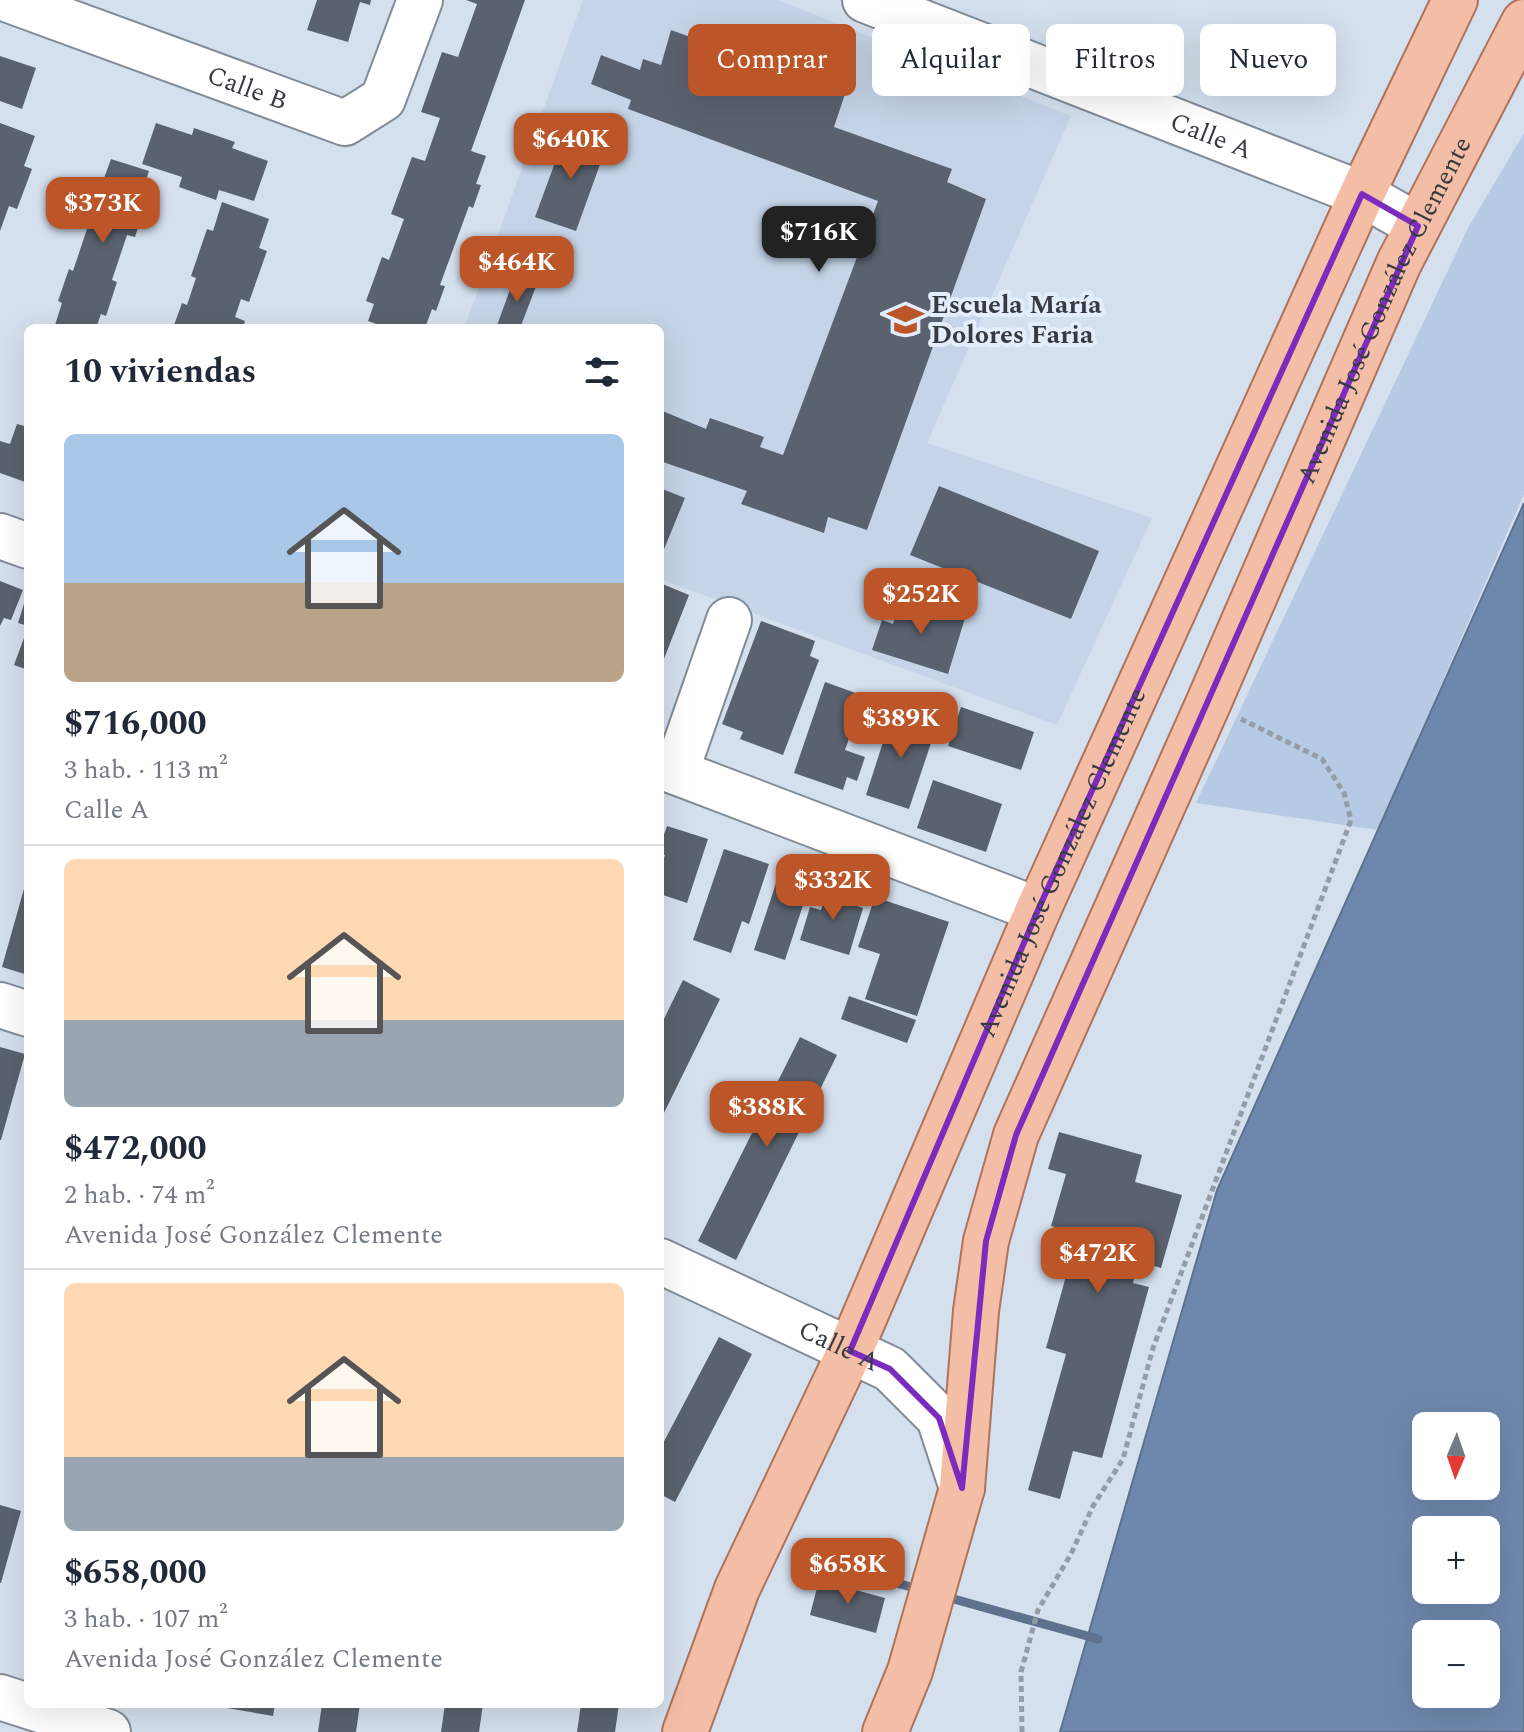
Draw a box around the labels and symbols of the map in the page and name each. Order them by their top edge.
street label: Calle B [201,55,293,121]
street label: Calle A [1164,102,1258,170]
pin: $640K [515,113,627,181]
street label: Avenida José González Clemente [1287,130,1482,490]
pin: $373K [47,177,159,245]
pin: $716K [763,206,875,274]
pin: $464K [461,236,573,304]
place label: Escuela María Dolores Faria [931,285,1102,355]
school or university icon: Escuela María Dolores Faria [886,300,924,338]
pin: $252K [865,568,977,636]
street label: Avenida José González Clemente [967,681,1157,1044]
pin: $389K [845,692,957,760]
pin: $332K [777,854,889,922]
pin: $388K [711,1081,823,1149]
pin: $472K [1042,1227,1154,1295]
street label: Calle A [792,1310,886,1382]
north arrow [1412,1412,1500,1500]
pin: $658K [792,1538,904,1606]

